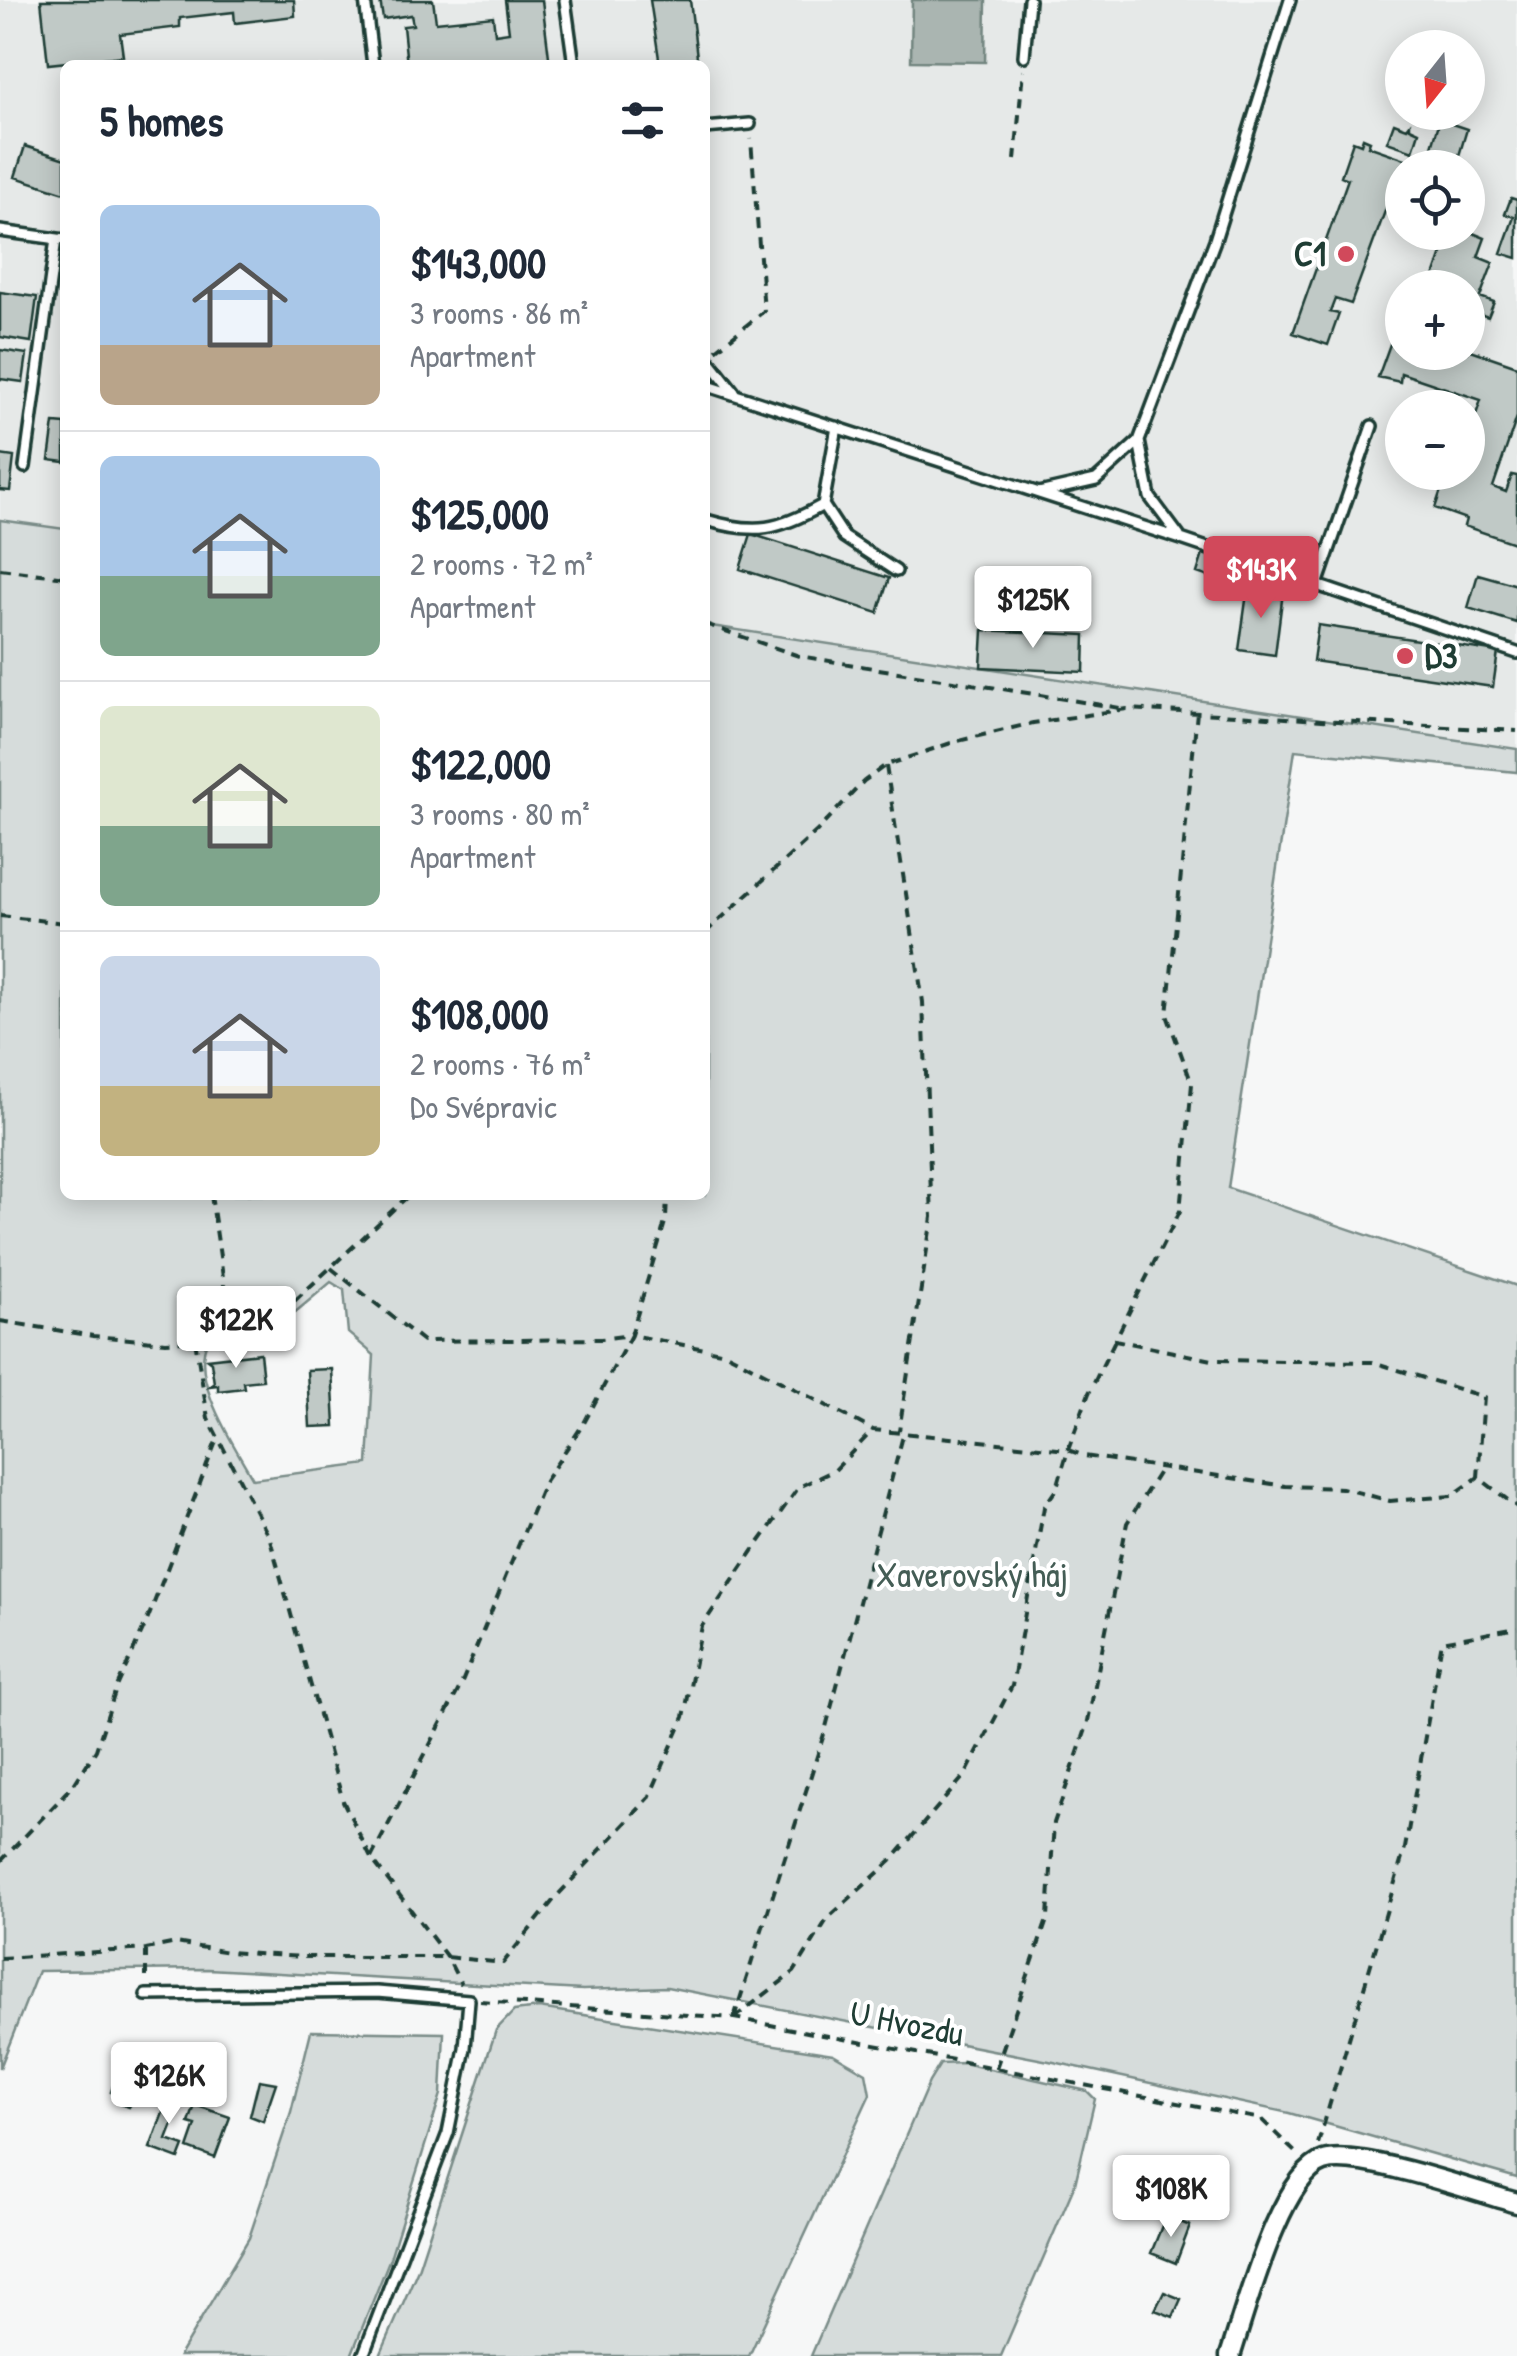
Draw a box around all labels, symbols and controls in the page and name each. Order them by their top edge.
north arrow [1385,30,1485,130]
map controls [1385,30,1485,490]
text: 5 homes [100,92,223,149]
icon: filters [615,93,670,148]
button: locate [1385,150,1485,250]
place label: C1 [1294,230,1326,277]
text: $143,000 [410,234,546,291]
marker: C1 [1335,243,1357,265]
icon: home [180,245,300,365]
button: + [1385,270,1485,370]
text: 3 rooms · 86 m² [410,291,588,334]
text: Apartment [410,334,535,377]
button: − [1385,390,1485,490]
text: $125,000 [410,485,549,542]
icon: home [180,496,300,616]
pin: $143K [1191,536,1331,621]
text: 2 rooms · 72 m² [410,542,593,585]
text: $143K [1226,547,1296,590]
pin: $125K [963,566,1103,651]
text: $125K [996,577,1070,620]
text: Apartment [410,585,535,628]
place label: D3 [1425,632,1458,679]
marker: D3 [1394,645,1416,667]
text: $122,000 [410,735,551,792]
icon: home [180,746,300,866]
text: 3 rooms · 80 m² [410,792,590,835]
text: Apartment [410,835,535,878]
text: $108,000 [410,985,548,1042]
icon: home [180,996,300,1116]
text: 2 rooms · 76 m² [410,1042,591,1085]
text: Do Svépravic [410,1085,557,1128]
pin: $122K [166,1286,306,1371]
text: $122K [199,1297,273,1340]
park label: Xaverovský háj [876,1551,1068,1598]
street label: U Hvozdu [846,1989,968,2056]
pin: $126K [99,2042,239,2127]
text: $126K [133,2053,205,2096]
pin: $108K [1101,2155,1241,2240]
text: $108K [1135,2166,1207,2209]

